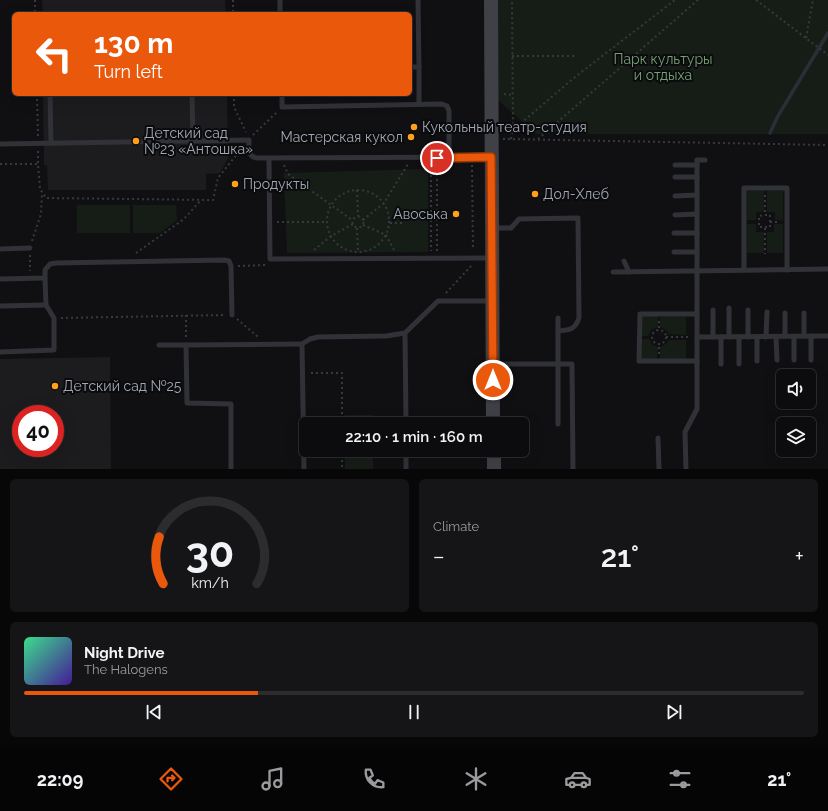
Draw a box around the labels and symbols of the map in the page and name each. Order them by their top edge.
park label: Парк культуры и отдыха [613,51,713,83]
place label: Кукольный театр-студия [422,119,587,135]
marker: Кукольный театр-студия [409,122,419,132]
place label: Детский сад №23 «Антошка» [144,125,253,157]
place label: Мастерская кукол [280,129,403,145]
marker: Мастерская кукол [406,132,416,142]
marker: Детский сад №23 «Антошка» [131,136,141,146]
pin [420,141,454,175]
place label: Продукты [243,176,309,192]
marker: Продукты [230,179,240,189]
place label: Дол-Хлеб [543,186,609,202]
marker: Дол-Хлеб [530,189,540,199]
place label: Авоська [393,206,448,222]
marker: Авоська [451,209,461,219]
position arrow [472,359,514,401]
place label: Детский сад №25 [63,378,182,394]
marker: Детский сад №25 [50,381,60,391]
speed limit sign: 40 [12,405,64,457]

